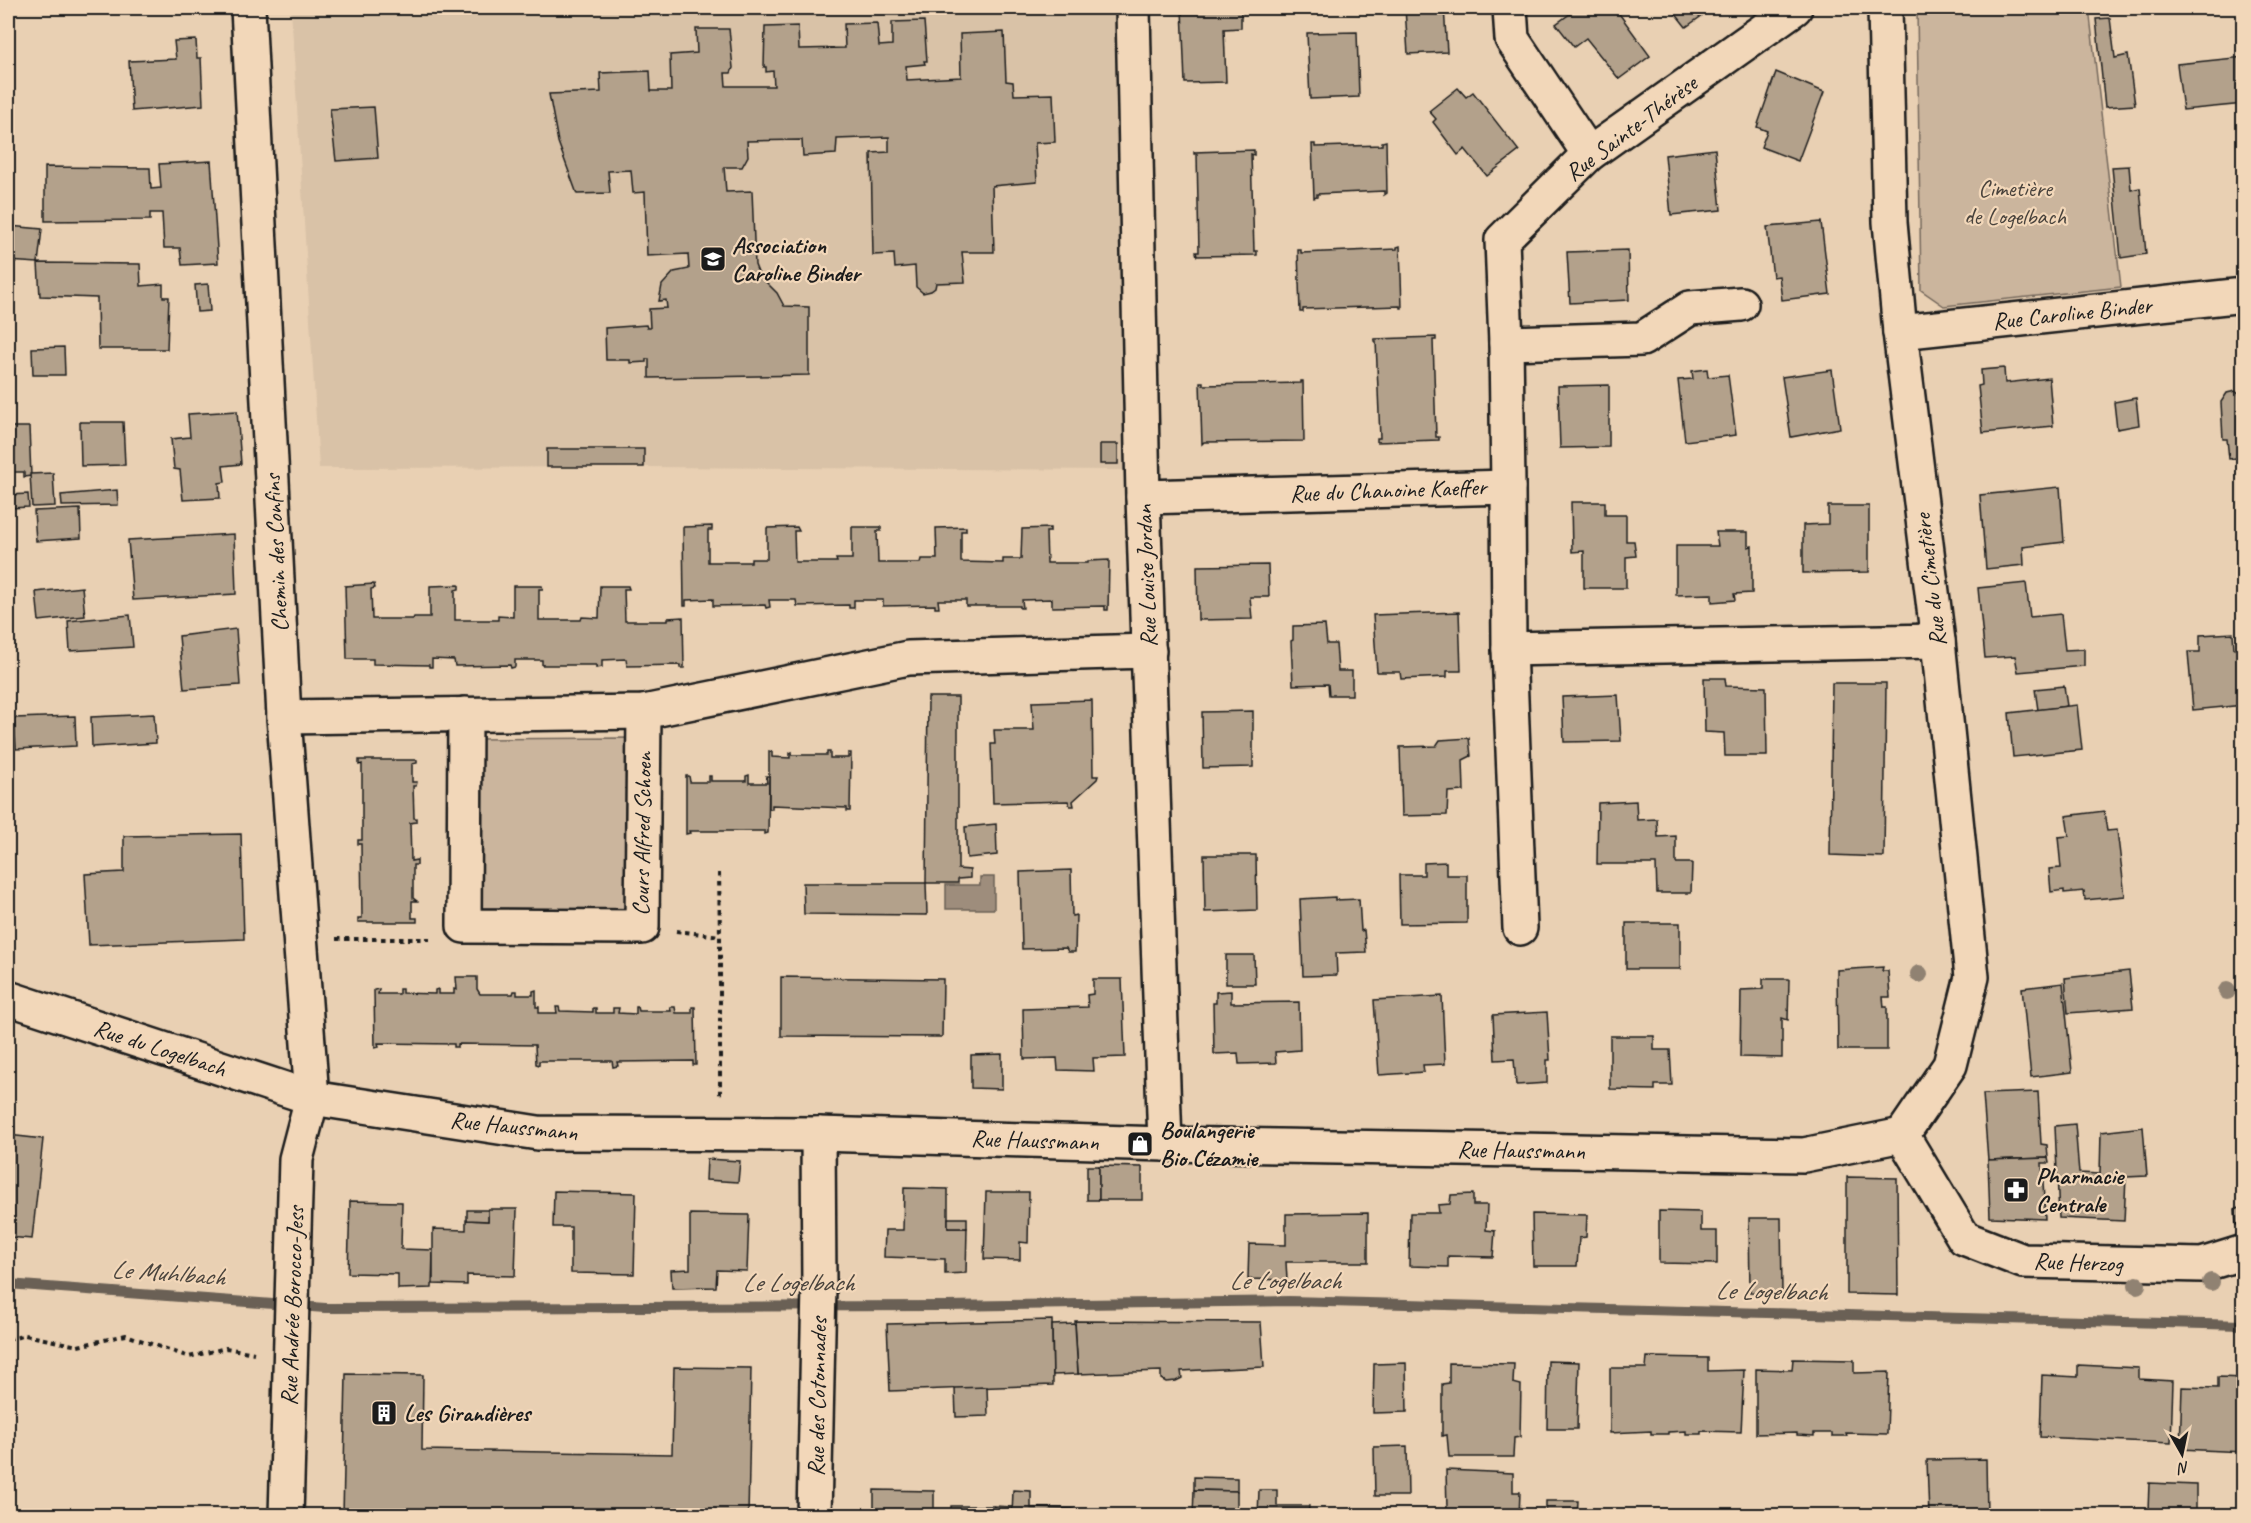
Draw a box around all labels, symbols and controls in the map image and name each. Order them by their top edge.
street label: Rue Sainte-Thérèse [1559,67,1705,187]
park label: Cimetière de Logelbach [1964,173,2067,231]
place label: Association Caroline Binder [732,230,862,288]
school or university icon: Association Caroline Binder [698,244,728,274]
street label: Rue Caroline Binder [1991,289,2155,336]
street label: Rue du Chanoine Kaeffer [1289,471,1489,508]
street label: Chemin des Confins [257,472,295,633]
street label: Rue Louise Jordan [1128,503,1163,648]
street label: Rue du Cimetière [1907,510,1953,648]
street label: Cours Alfred Schoen [626,751,658,916]
street label: Rue du Logelbach [90,1012,231,1084]
street label: Rue Haussmann [449,1104,579,1148]
place label: Boulangerie Bio Cézamie [1160,1115,1259,1173]
street label: Rue Haussmann [971,1123,1100,1157]
shop icon: Boulangerie Bio Cézamie [1125,1129,1155,1159]
street label: Rue Haussmann [1457,1134,1585,1166]
place label: Pharmacie Centrale [2036,1161,2125,1219]
pharmacy icon: Pharmacie Centrale [2001,1175,2031,1205]
street label: Rue Andrée Borocco-Jess [274,1204,311,1406]
street label: Rue Herzog [2033,1245,2125,1279]
water label: Le Muhlbach [110,1253,228,1294]
water label: Le Logelbach [1229,1264,1343,1297]
water label: Le Logelbach [742,1266,856,1299]
water label: Le Logelbach [1715,1274,1829,1309]
street label: Rue des Cotonnades [801,1314,833,1477]
building icon: Les Girandières [369,1398,399,1428]
place label: Les Girandières [404,1398,533,1428]
north arrow [2152,1424,2212,1484]
text: N [2175,1457,2191,1479]

